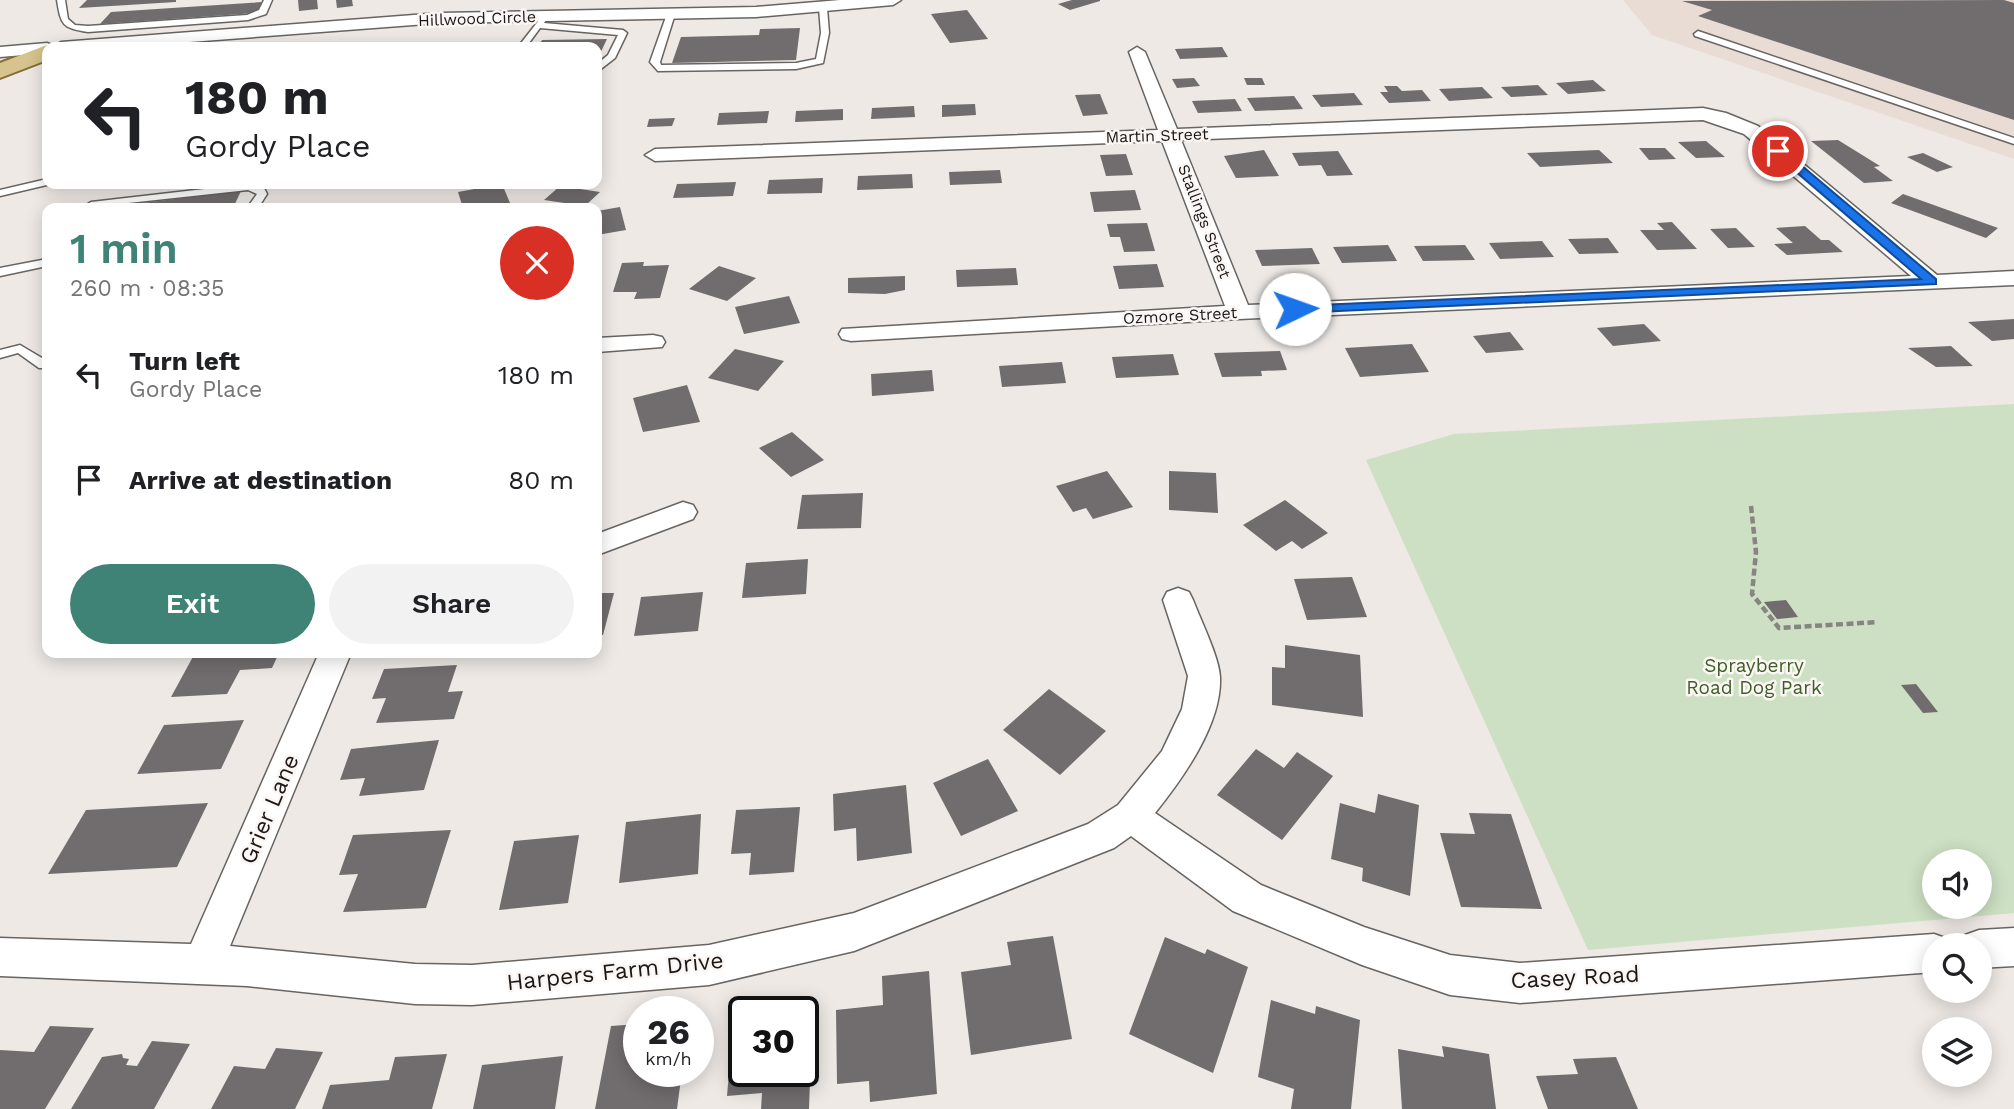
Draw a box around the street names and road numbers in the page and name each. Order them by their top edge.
street label: Hillwood Circle [418,7,536,30]
street label: Martin Street [1105,124,1209,147]
street label: Stallings Street [1174,162,1235,281]
street label: Ozmore Street [1122,303,1238,328]
street label: Grier Lane [234,750,305,868]
street label: Harpers Farm Drive [505,947,725,996]
street label: Casey Road [1510,961,1640,994]

